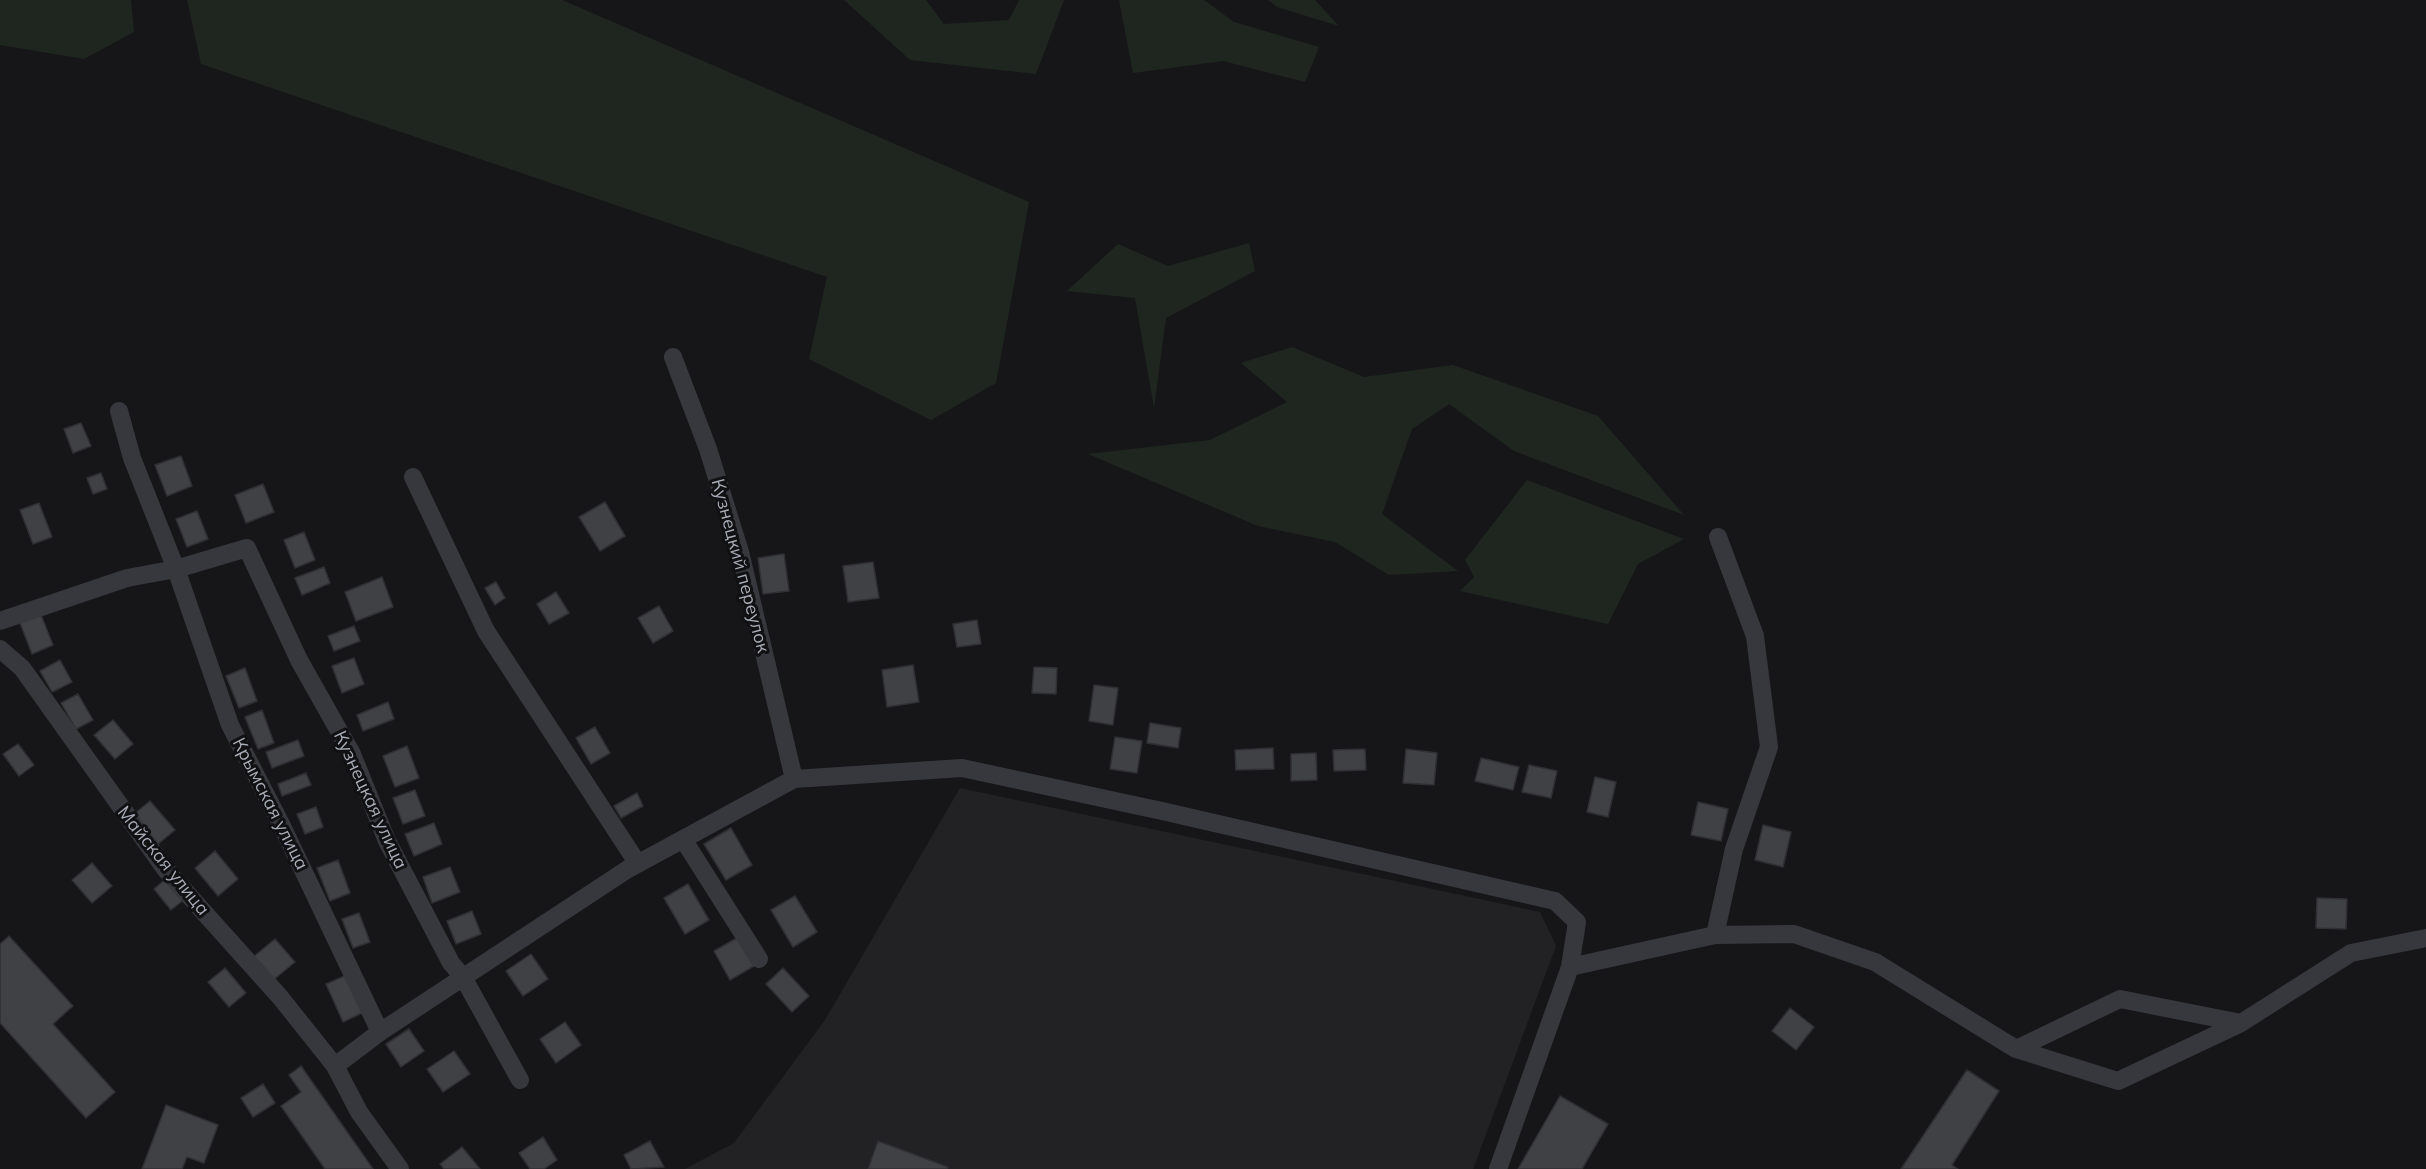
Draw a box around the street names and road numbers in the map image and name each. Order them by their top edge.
street label: Кузнецкий переулок [706,477,774,655]
street label: Кузнецкая улица [329,728,411,872]
street label: Крымская улица [227,734,313,874]
street label: Майская улица [112,802,214,920]

